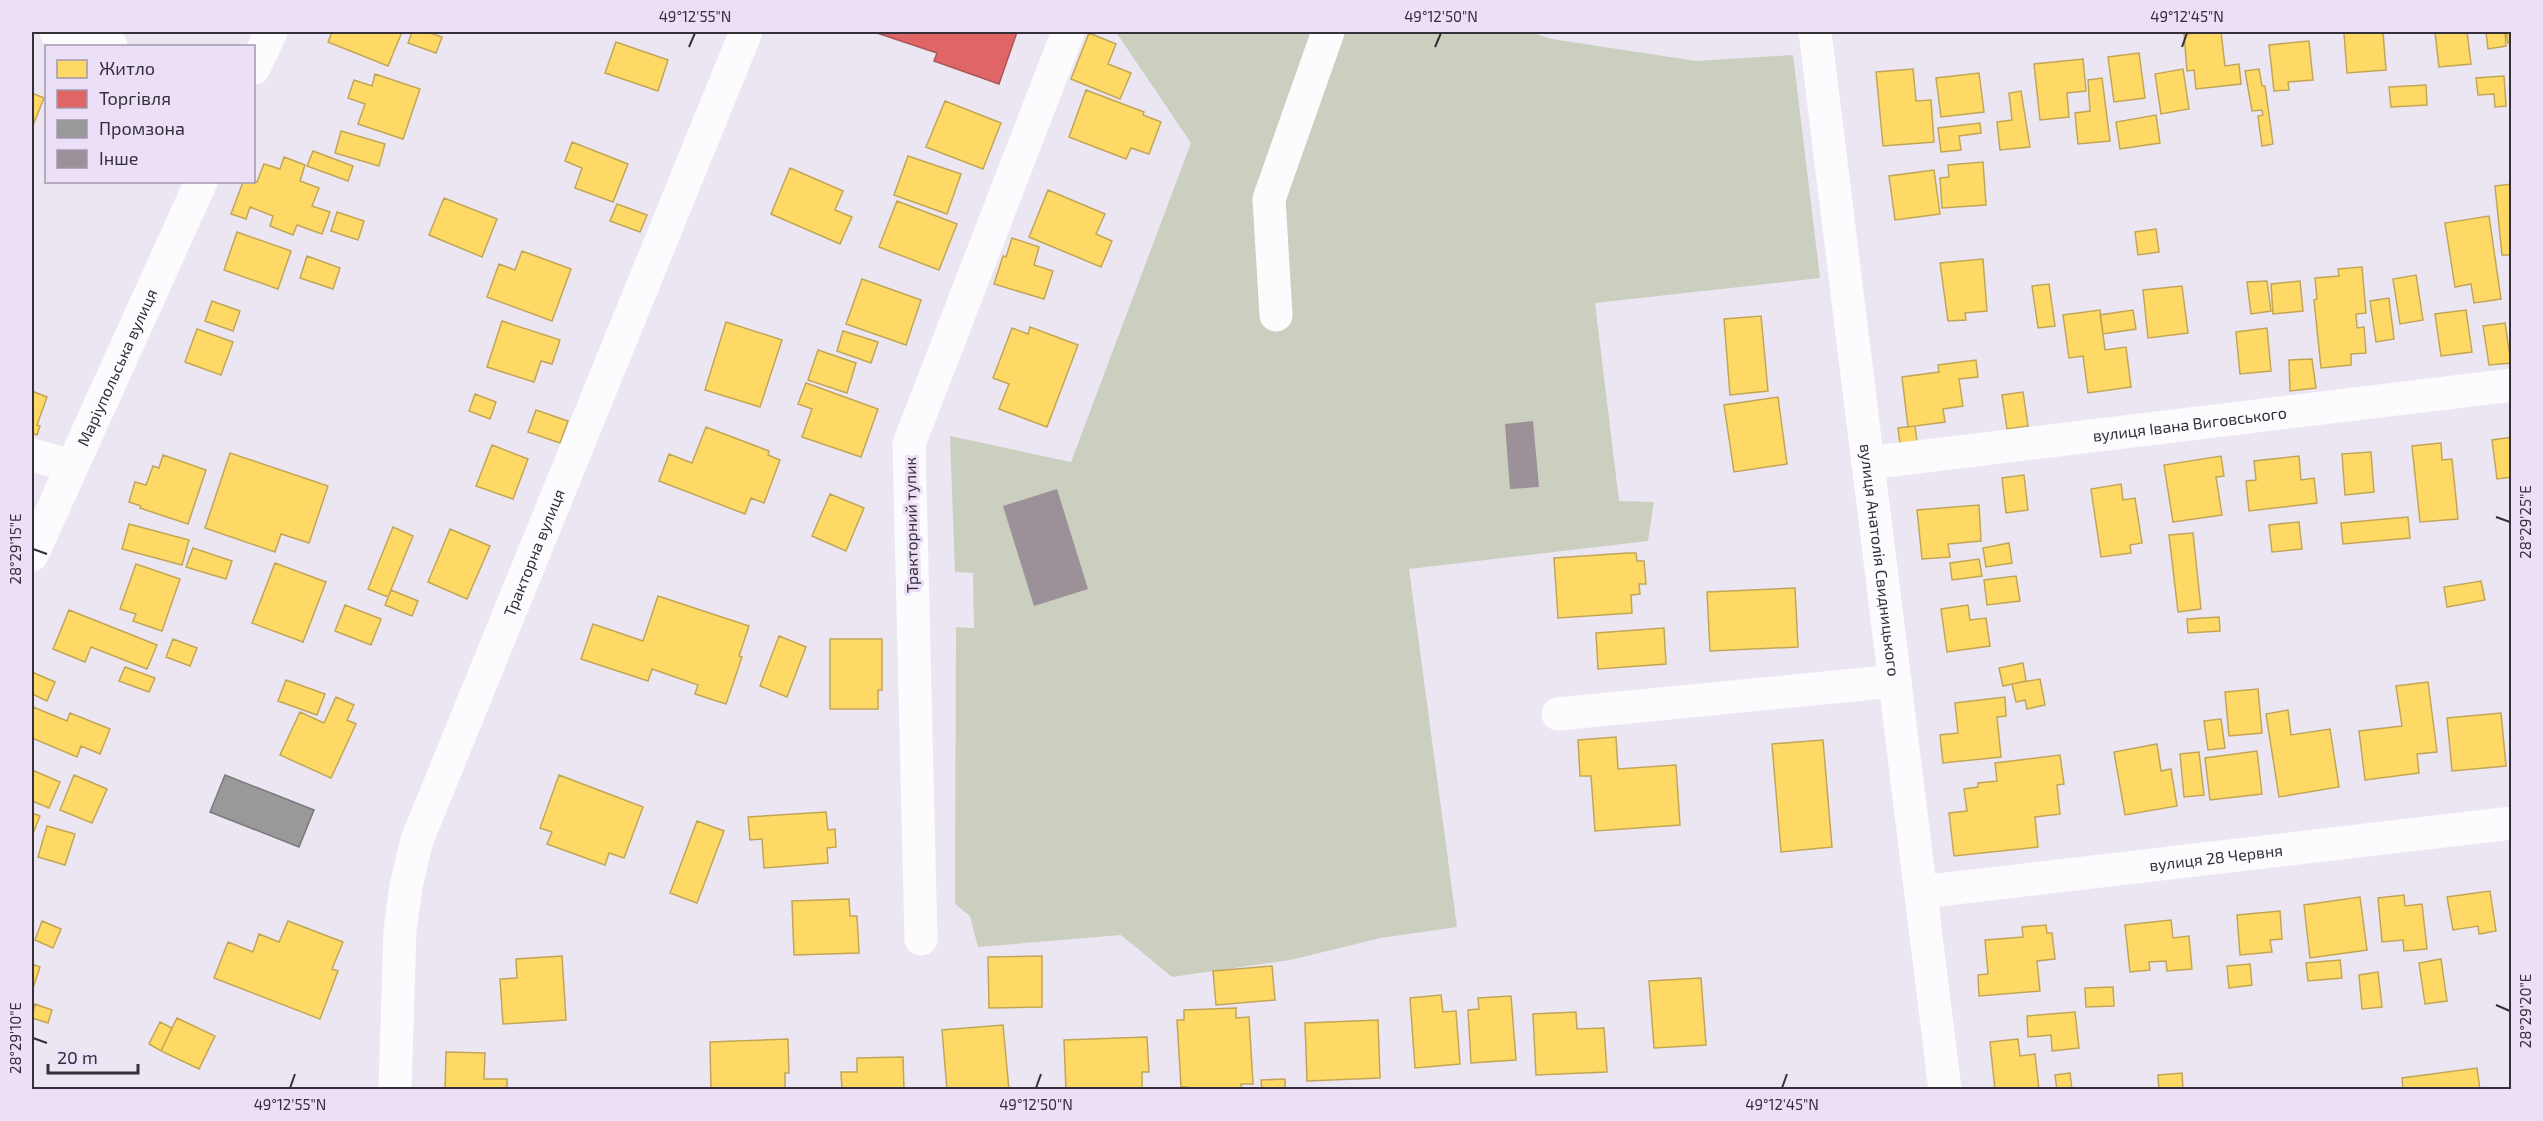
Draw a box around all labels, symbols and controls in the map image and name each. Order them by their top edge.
text: 49°12'55"N [659,7,731,25]
text: 49°12'50"N [1404,7,1478,25]
text: 49°12'45"N [2150,7,2224,25]
legend [45,45,255,183]
text: Житло [99,57,155,79]
text: Торгівля [99,87,171,109]
text: Промзона [99,117,185,139]
text: Інше [99,147,138,169]
street label: Маріупольська вулиця [73,285,160,449]
street label: вулиця Івана Виговського [2091,402,2288,445]
street label: вулиця Анатолія Свидницького [1857,442,1904,677]
street label: Тракторний тупик [900,456,922,593]
text: 28°29'25"E [2516,485,2534,559]
street label: Тракторна вулиця [499,486,568,619]
text: 28°29'15"E [6,514,24,584]
street label: вулиця 28 Червня [2148,840,2284,874]
text: 28°29'20"E [2516,974,2534,1048]
text: 28°29'10"E [6,1002,24,1074]
scale bar [48,1037,138,1075]
text: 20 m [57,1046,98,1068]
text: 49°12'55"N [254,1095,326,1113]
text: 49°12'50"N [999,1095,1073,1113]
text: 49°12'45"N [1745,1095,1819,1113]

